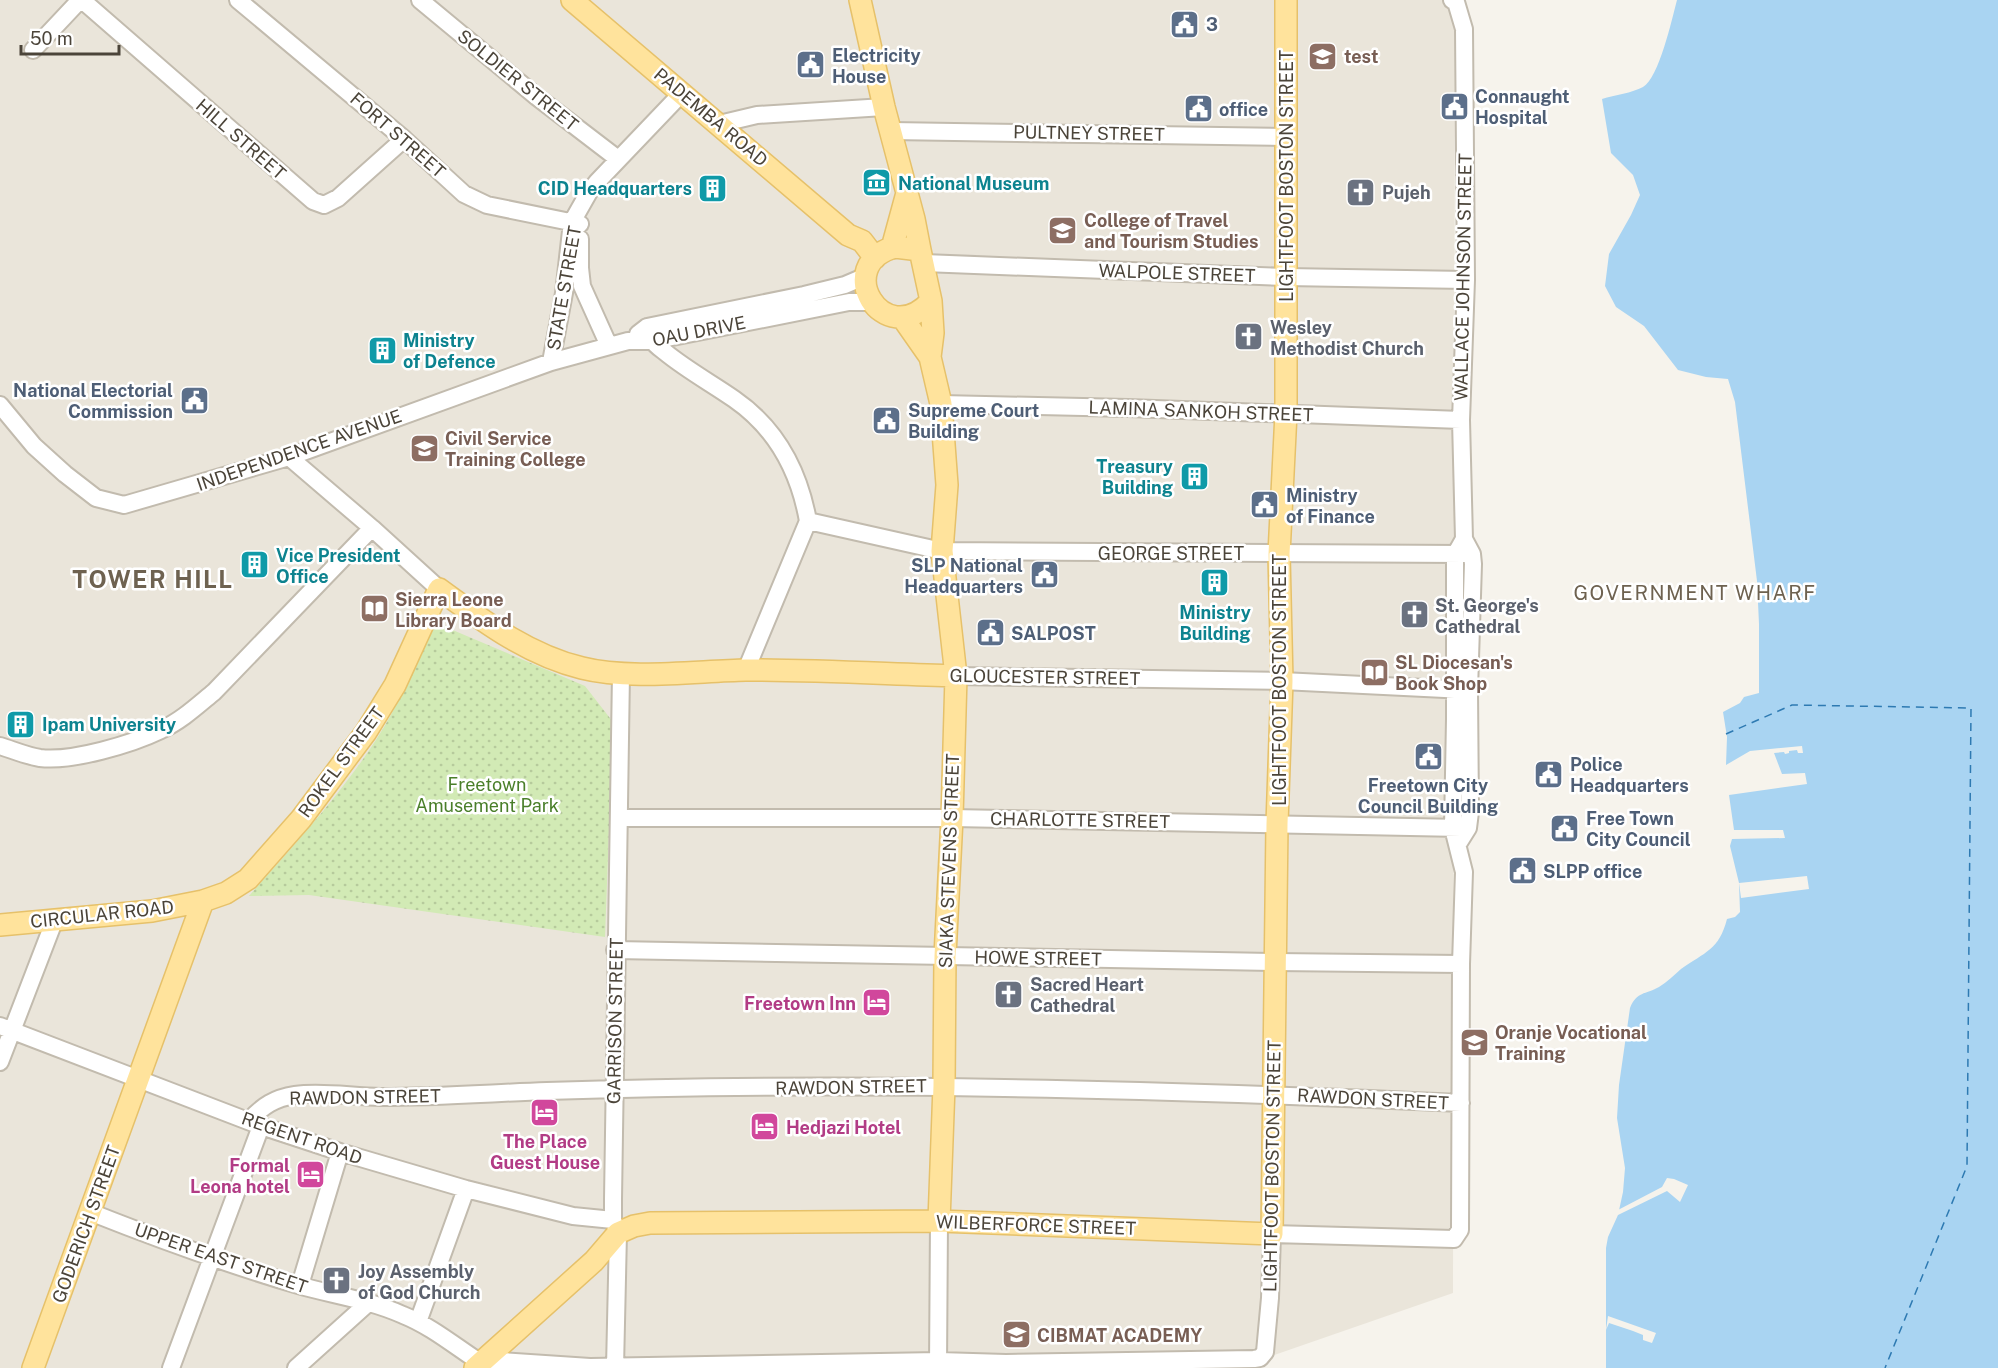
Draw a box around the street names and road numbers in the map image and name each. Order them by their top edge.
street label: SOLDIER STREET [454,25,583,135]
street label: LIGHTFOOT BOSTON STREET [1276,50,1297,302]
street label: PADEMBA ROAD [650,63,772,171]
street label: FORT STREET [346,88,450,182]
street label: HILL STREET [192,94,290,184]
street label: PULTNEY STREET [1013,121,1165,145]
street label: WALLACE JOHNSON STREET [1450,153,1476,401]
street label: STATE STREET [543,224,585,352]
street label: WALPOLE STREET [1098,260,1256,286]
street label: OAU DRIVE [650,312,748,350]
street label: LAMINA SANKOH STREET [1088,397,1314,425]
street label: INDEPENDENCE AVENUE [194,405,404,495]
street label: GEORGE STREET [1098,543,1244,564]
street label: LIGHTFOOT BOSTON STREET [1269,554,1290,806]
street label: GLOUCESTER STREET [949,665,1141,689]
street label: ROKEL STREET [294,702,388,821]
street label: SIAKA STEVENS STREET [935,753,963,969]
street label: CHARLOTTE STREET [990,808,1170,832]
street label: CIRCULAR ROAD [29,896,175,932]
street label: GARRISON STREET [603,937,627,1104]
street label: HOWE STREET [974,946,1102,970]
street label: LIGHTFOOT BOSTON STREET [1259,1039,1285,1292]
street label: RAWDON STREET [775,1075,927,1099]
street label: RAWDON STREET [289,1085,441,1109]
street label: RAWDON STREET [1297,1085,1450,1113]
street label: REGENT ROAD [239,1108,365,1168]
street label: GODERICH STREET [48,1142,124,1306]
street label: WILBERFORCE STREET [936,1211,1137,1239]
street label: UPPER EAST STREET [132,1218,311,1298]

